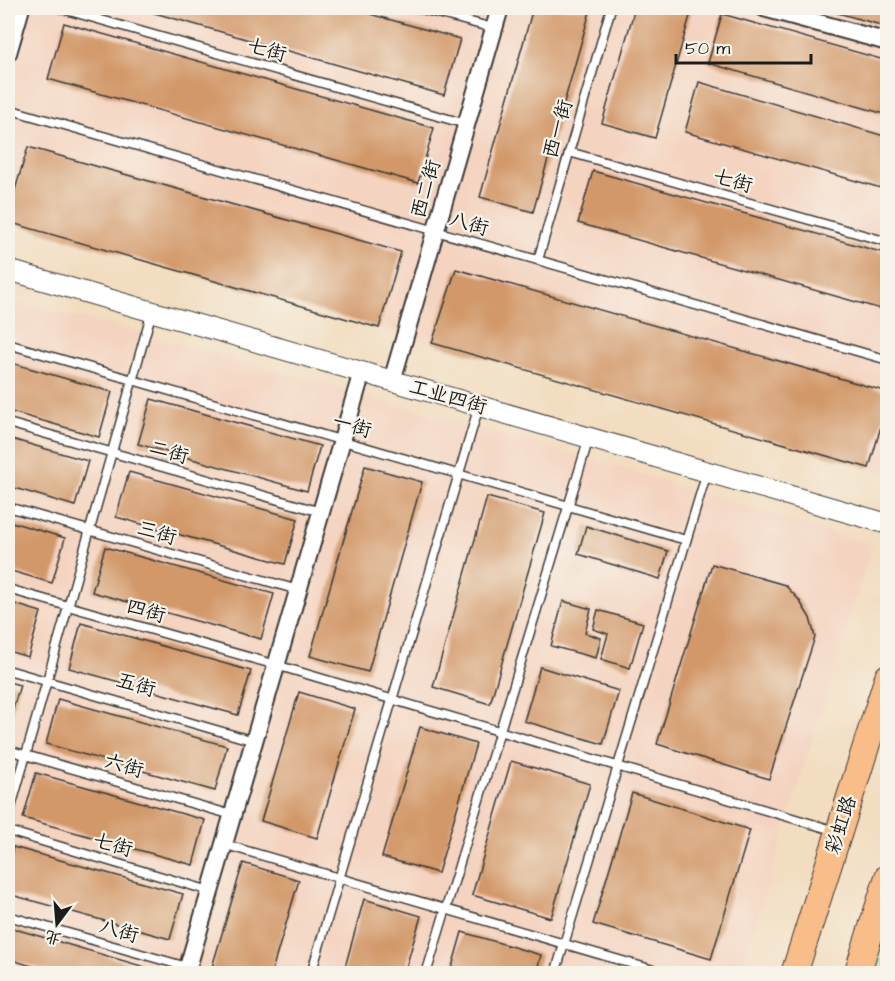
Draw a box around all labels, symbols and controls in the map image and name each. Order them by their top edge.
scale bar [676,27,811,65]
street label: 七街 [244,31,290,69]
text: 50 m [685,36,730,61]
street label: 西一街 [536,96,580,162]
street label: 西二街 [404,156,448,222]
street label: 七街 [710,162,756,200]
street label: 八街 [446,205,492,243]
street label: 工业四街 [406,373,490,421]
street label: 一街 [329,407,375,445]
street label: 二街 [146,433,192,471]
street label: 三街 [134,514,180,552]
street label: 四街 [123,592,169,630]
street label: 五街 [113,666,159,704]
street label: 六街 [101,747,147,785]
street label: 彩虹路 [818,791,864,858]
street label: 七街 [90,826,136,864]
north arrow [27,894,87,954]
street label: 八街 [96,912,142,950]
text: 北 [42,925,64,950]

